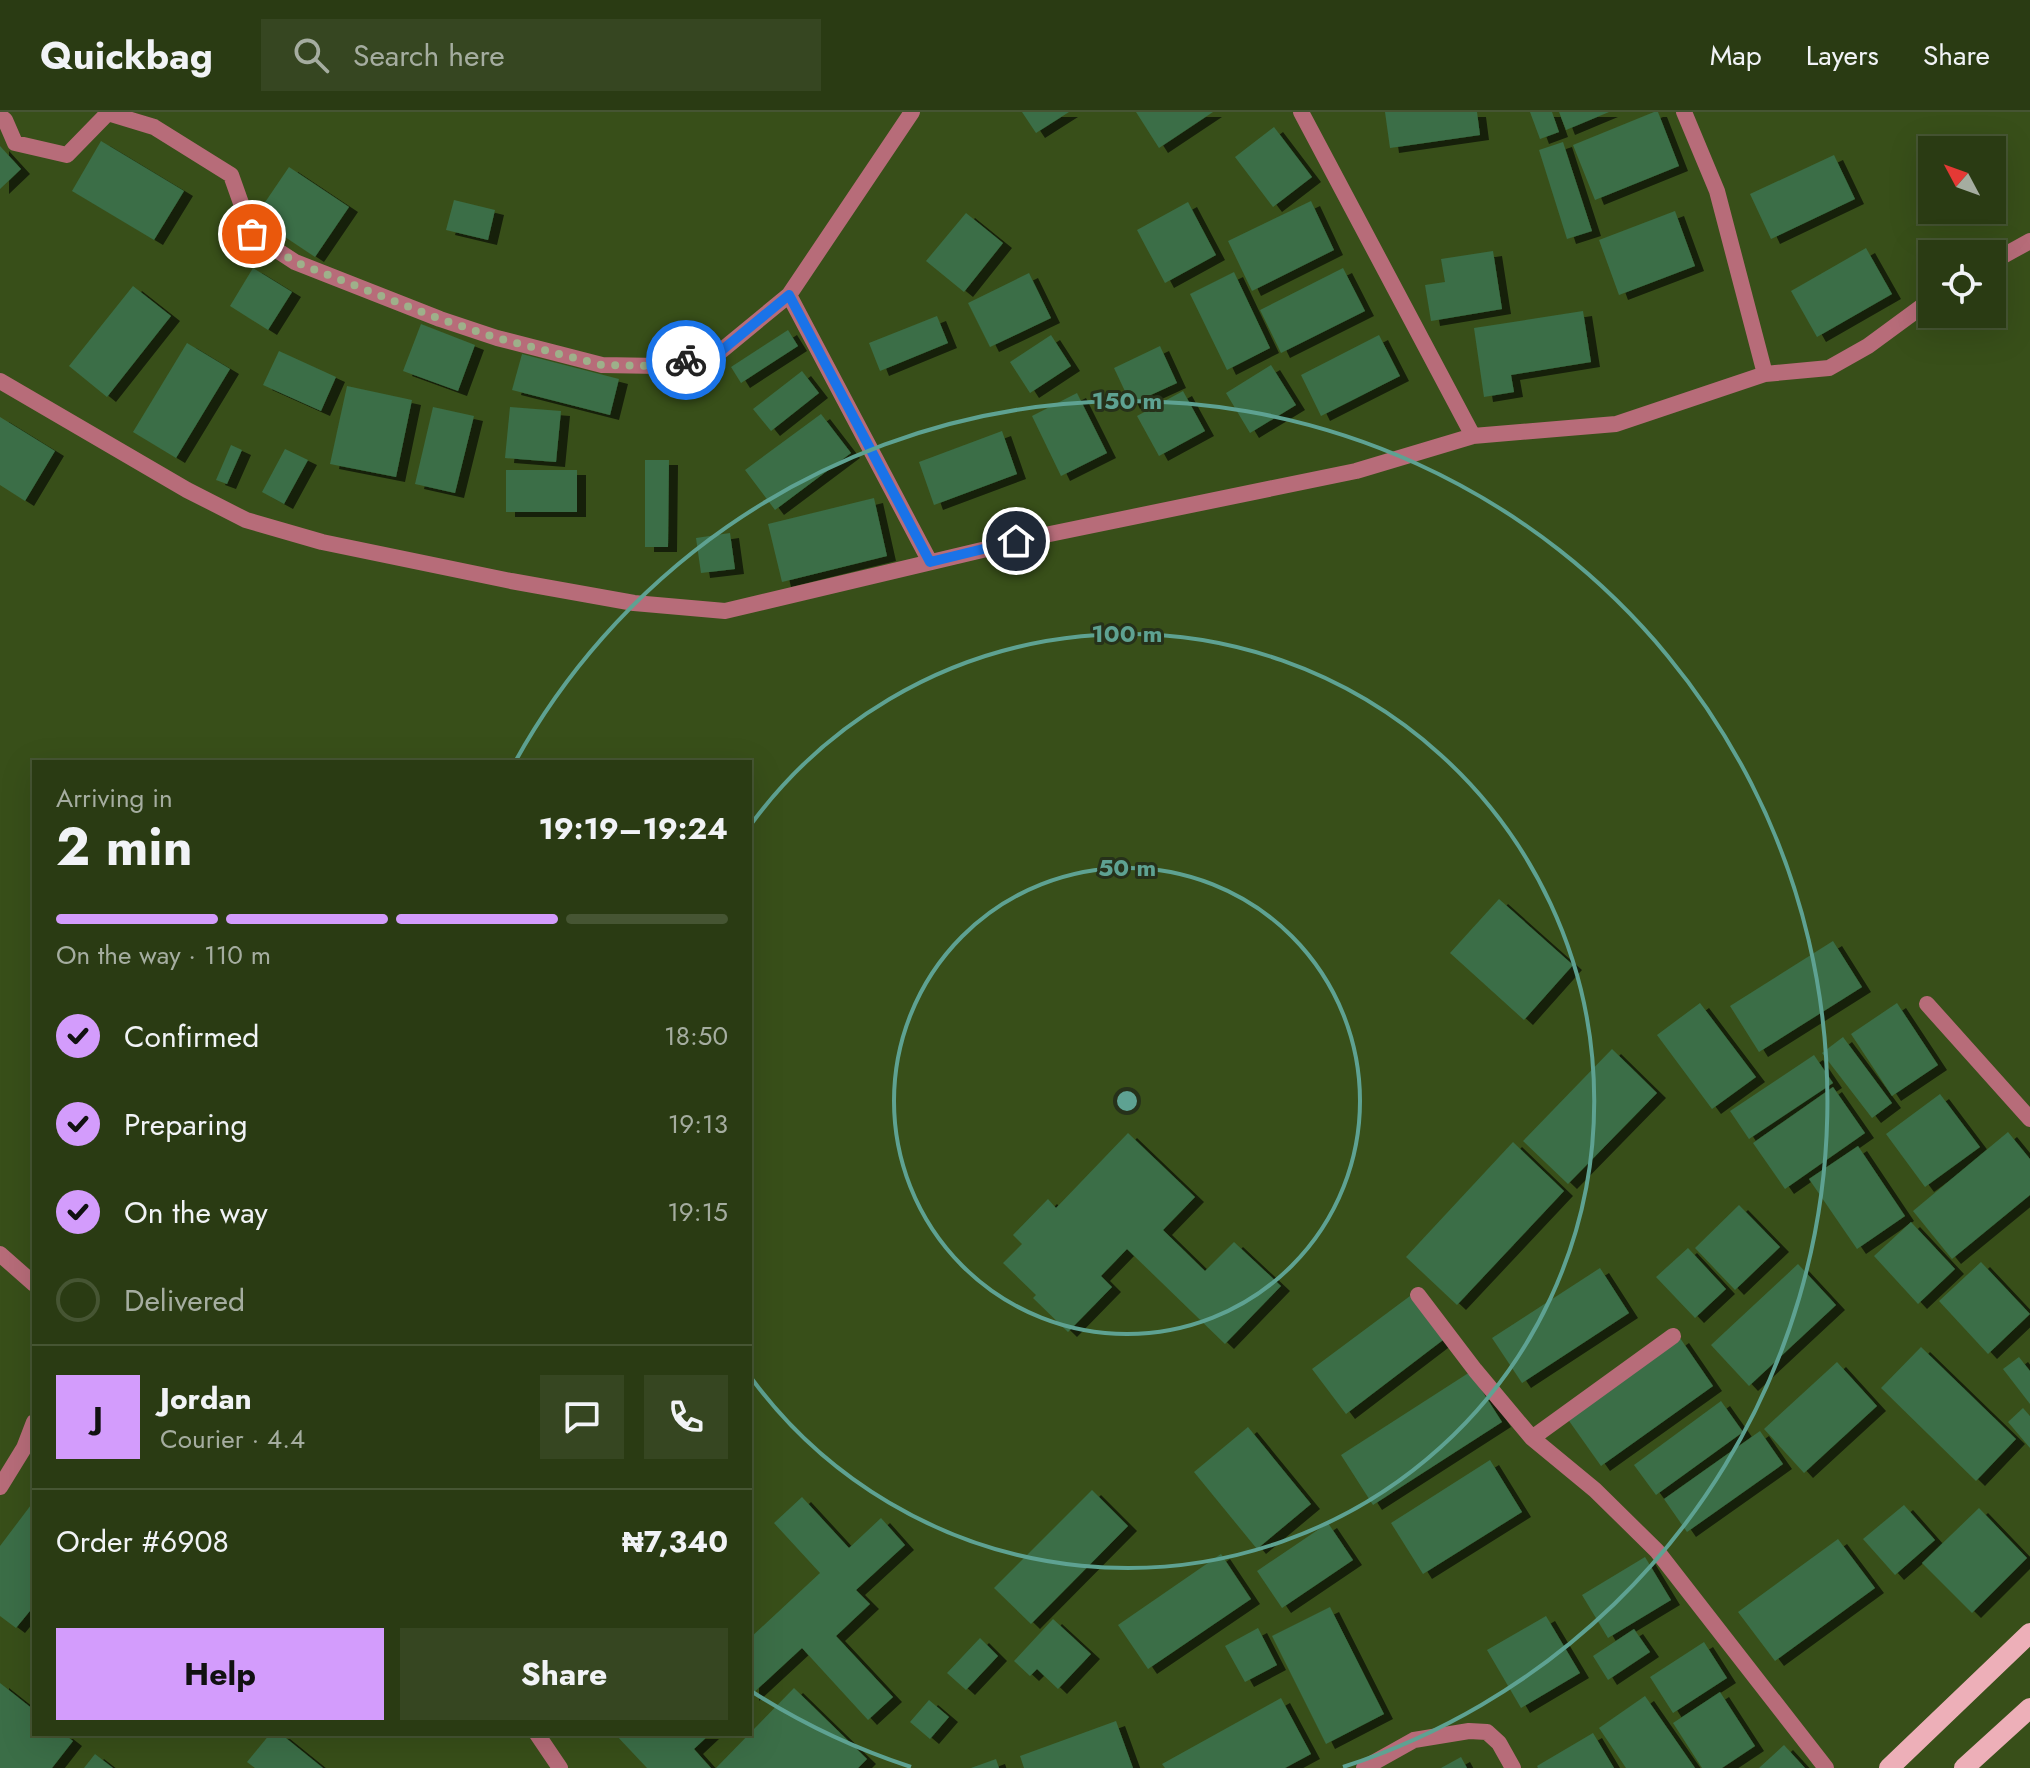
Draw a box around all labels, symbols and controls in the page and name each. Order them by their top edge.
search box [261,19,821,91]
text: Quickbag [40,28,213,83]
icon: search [289,33,333,77]
text: Search here [353,34,505,77]
text: Map [1710,35,1762,76]
text: Layers [1806,35,1879,76]
text: Share [1923,35,1990,76]
north arrow [1918,136,2006,224]
map controls [1918,136,2006,328]
pin [218,200,286,268]
icon: bag [230,212,274,256]
button: locate [1918,240,2006,328]
courier [646,320,726,400]
icon: bike [664,338,708,382]
text: 150 m [1092,383,1162,418]
pin [982,507,1050,575]
icon: home [994,519,1038,563]
text: 100 m [1092,616,1162,651]
text: Arriving in [56,779,173,817]
text: 19:19–19:24 [539,807,728,850]
text: 2 min [56,809,193,885]
text: 50 m [1098,850,1156,885]
text: On the way · 110 m [56,936,271,974]
icon: check [56,1014,100,1058]
text: Confirmed [124,1015,259,1058]
text: 18:50 [664,1017,728,1055]
centre of rings [1113,1087,1141,1115]
icon: check [56,1102,100,1146]
text: Preparing [124,1103,248,1146]
text: 19:13 [668,1105,728,1143]
icon: check [56,1190,100,1234]
text: On the way [124,1191,268,1234]
text: 19:15 [667,1193,728,1231]
text: Delivered [124,1279,245,1322]
button: chat [540,1375,624,1459]
button: phone [644,1375,728,1459]
text: Jordan [160,1377,252,1420]
text: J [93,1396,103,1439]
text: Courier · 4.4 [160,1420,305,1458]
text: Order #6908 [56,1520,229,1563]
text: ₦7,340 [622,1520,728,1563]
button: Help [56,1628,384,1720]
button: Share [400,1628,728,1720]

